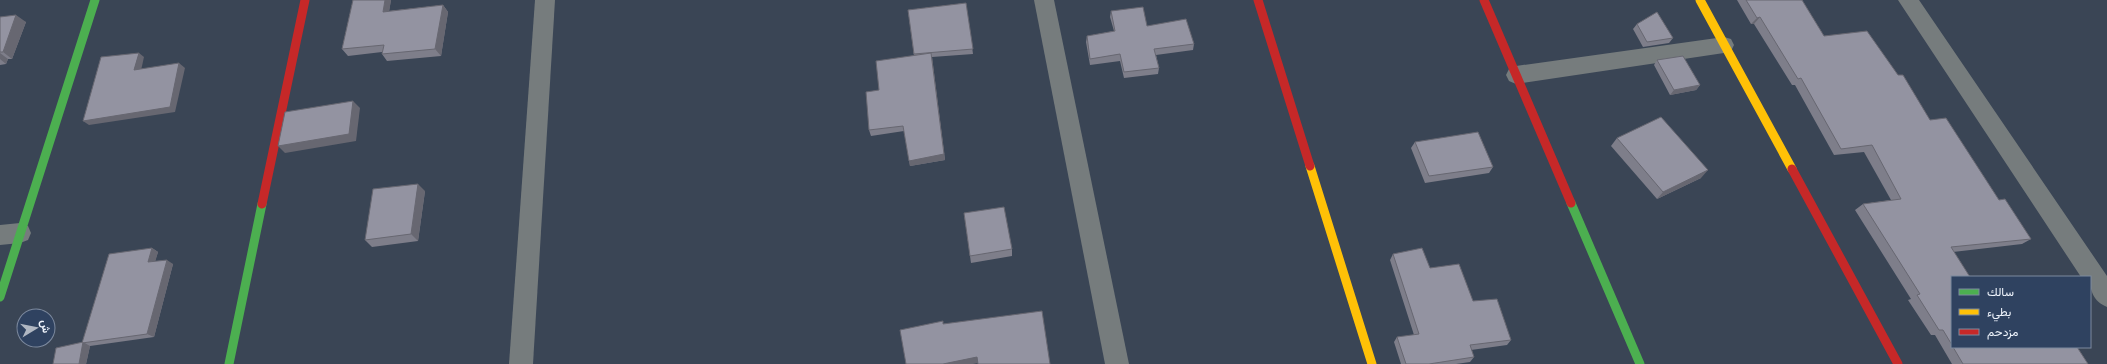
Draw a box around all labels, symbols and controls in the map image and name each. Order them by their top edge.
legend [1951,276,2091,348]
text: سالك [1987,282,2014,301]
text: بطيء [1987,302,2011,322]
north arrow [16,308,56,348]
text: ش [37,318,55,334]
text: مزدحم [1987,322,2018,341]

